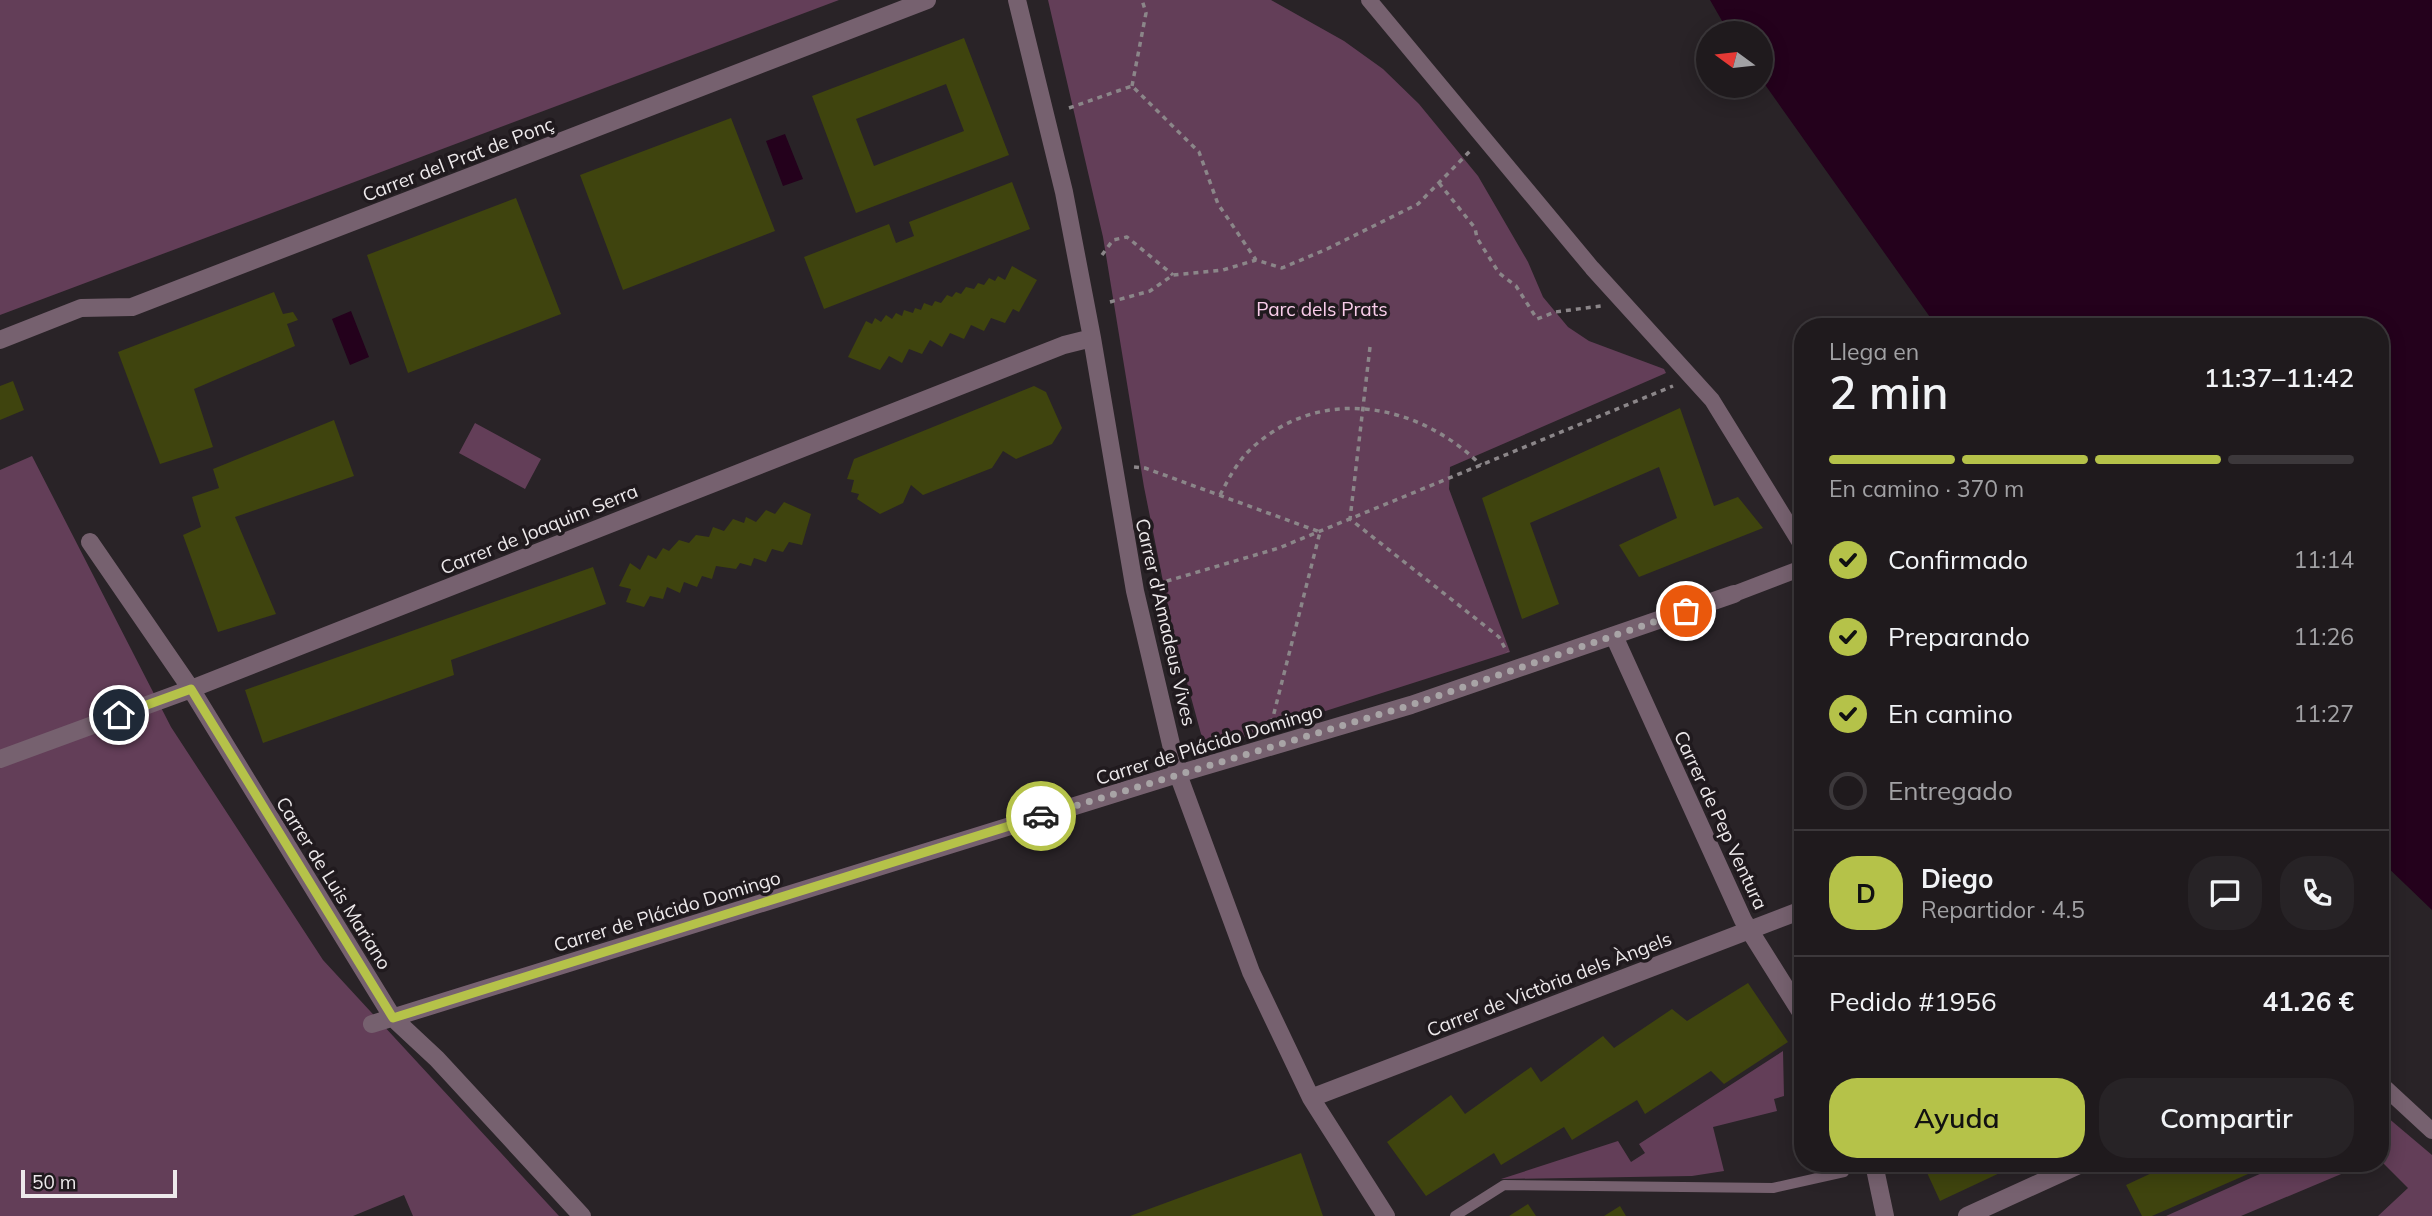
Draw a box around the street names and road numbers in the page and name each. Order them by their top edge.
street label: Carrer del Prat de Ponç [359,111,557,207]
street label: Carrer de Joaquim Serra [437,478,641,580]
street label: Carrer d'Amadeus Vives [1130,516,1202,728]
street label: Carrer de Plácido Domingo [1093,698,1325,790]
street label: Carrer de Pep Ventura [1669,727,1773,913]
street label: Carrer de Luis Mariano [271,792,397,974]
street label: Carrer de Plácido Domingo [551,865,783,957]
street label: Carrer de Victòria dels Àngels [1423,926,1675,1042]

